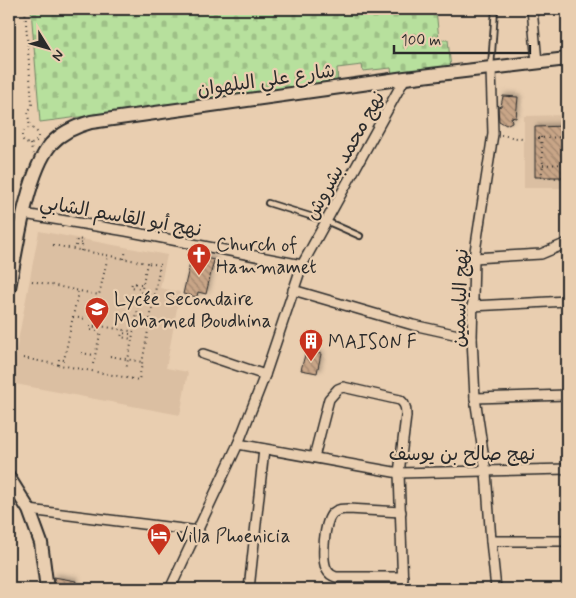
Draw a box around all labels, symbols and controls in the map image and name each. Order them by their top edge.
north arrow [22,22,72,72]
scale bar [394,22,530,54]
text: 100 m [401,31,441,51]
text: N [48,46,68,64]
street label: شارع علي البلهوان [196,58,337,105]
street label: نهج محمد بشروش [300,87,391,225]
street label: نهج أبو القاسم الشابي [38,190,203,246]
place label: Church of Hammamet [216,233,317,280]
church icon: Church of Hammamet [186,242,212,276]
street label: نهج الياسمين [446,248,475,348]
place label: Lycée Secondaire Mohamed Boudhina [114,287,271,334]
school or university icon: Lycée Secondaire Mohamed Boudhina [84,296,110,330]
building icon: MAISON F [298,328,324,362]
place label: MAISON F [328,330,417,355]
street label: نهج صالح بن يوسف [389,442,535,467]
hotel icon: Villa Phoenicia [146,522,172,556]
place label: Villa Phoenicia [176,524,291,549]

